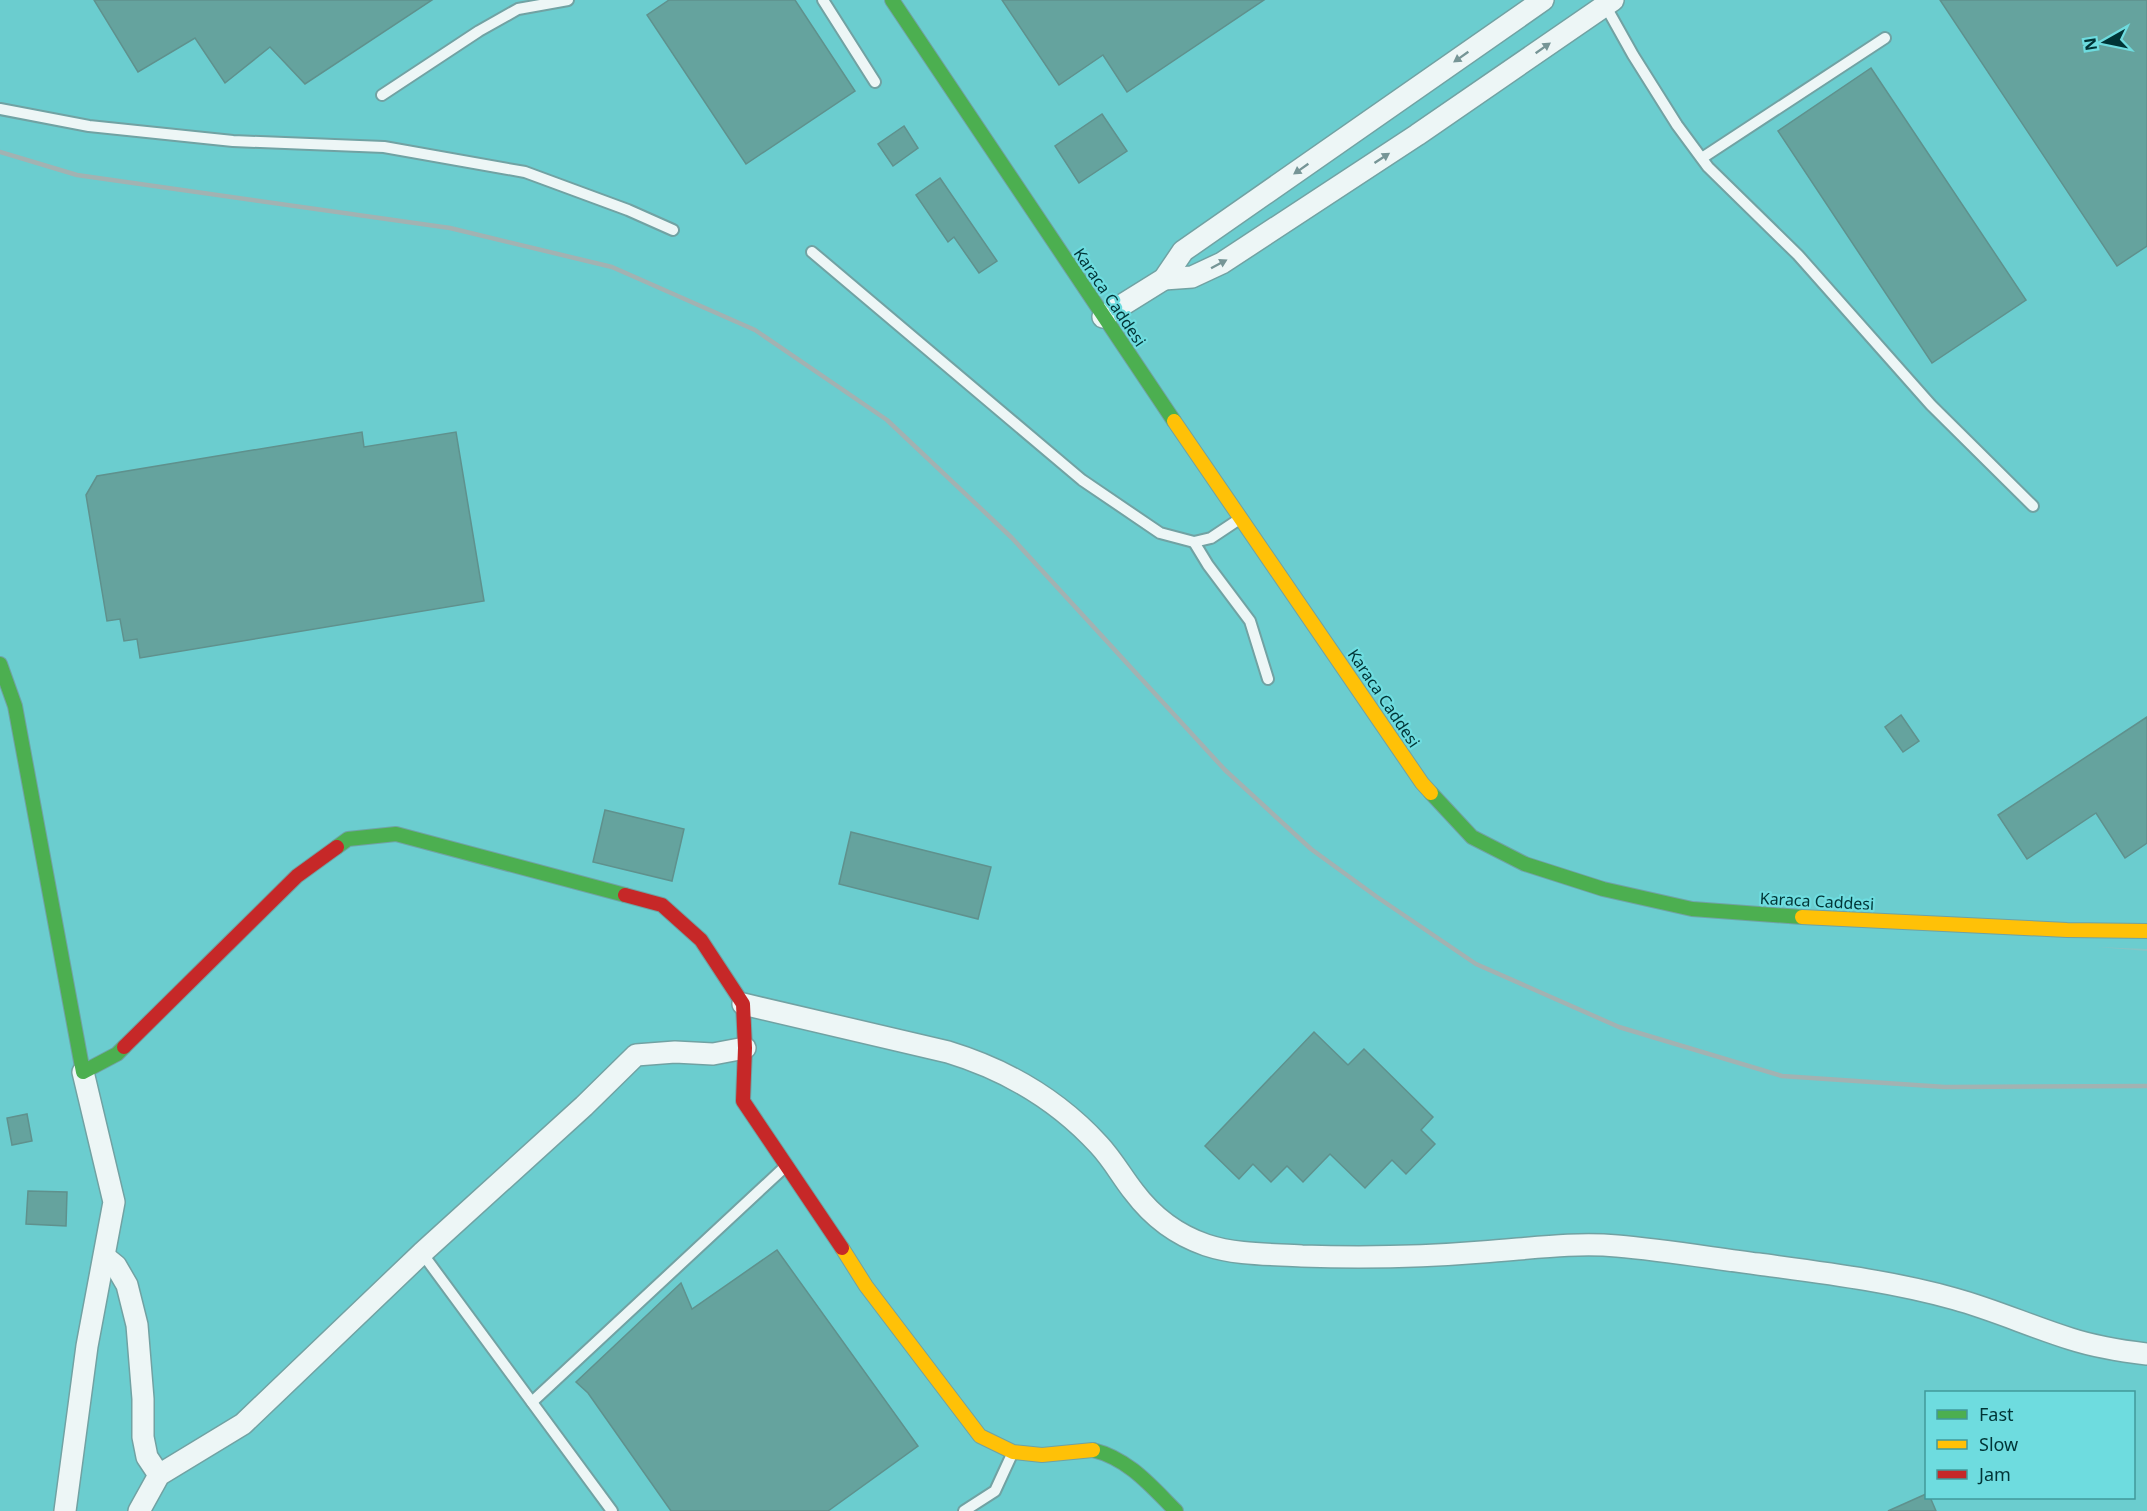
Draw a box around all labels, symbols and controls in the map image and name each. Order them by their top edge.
north arrow [2075,12,2135,72]
text: N [2078,36,2102,52]
one-way arrow [1535,42,1551,54]
one-way arrow [1453,51,1469,63]
one-way arrow [1374,152,1390,164]
one-way arrow [1293,163,1309,175]
street label: Karaca Caddesi [1069,243,1151,351]
one-way arrow [1211,259,1228,269]
street label: Karaca Caddesi [1343,644,1425,752]
street label: Karaca Caddesi [1759,887,1875,915]
legend [1925,1391,2135,1499]
text: Fast [1979,1402,2014,1426]
text: Slow [1979,1432,2018,1456]
text: Jam [1977,1462,2011,1486]

